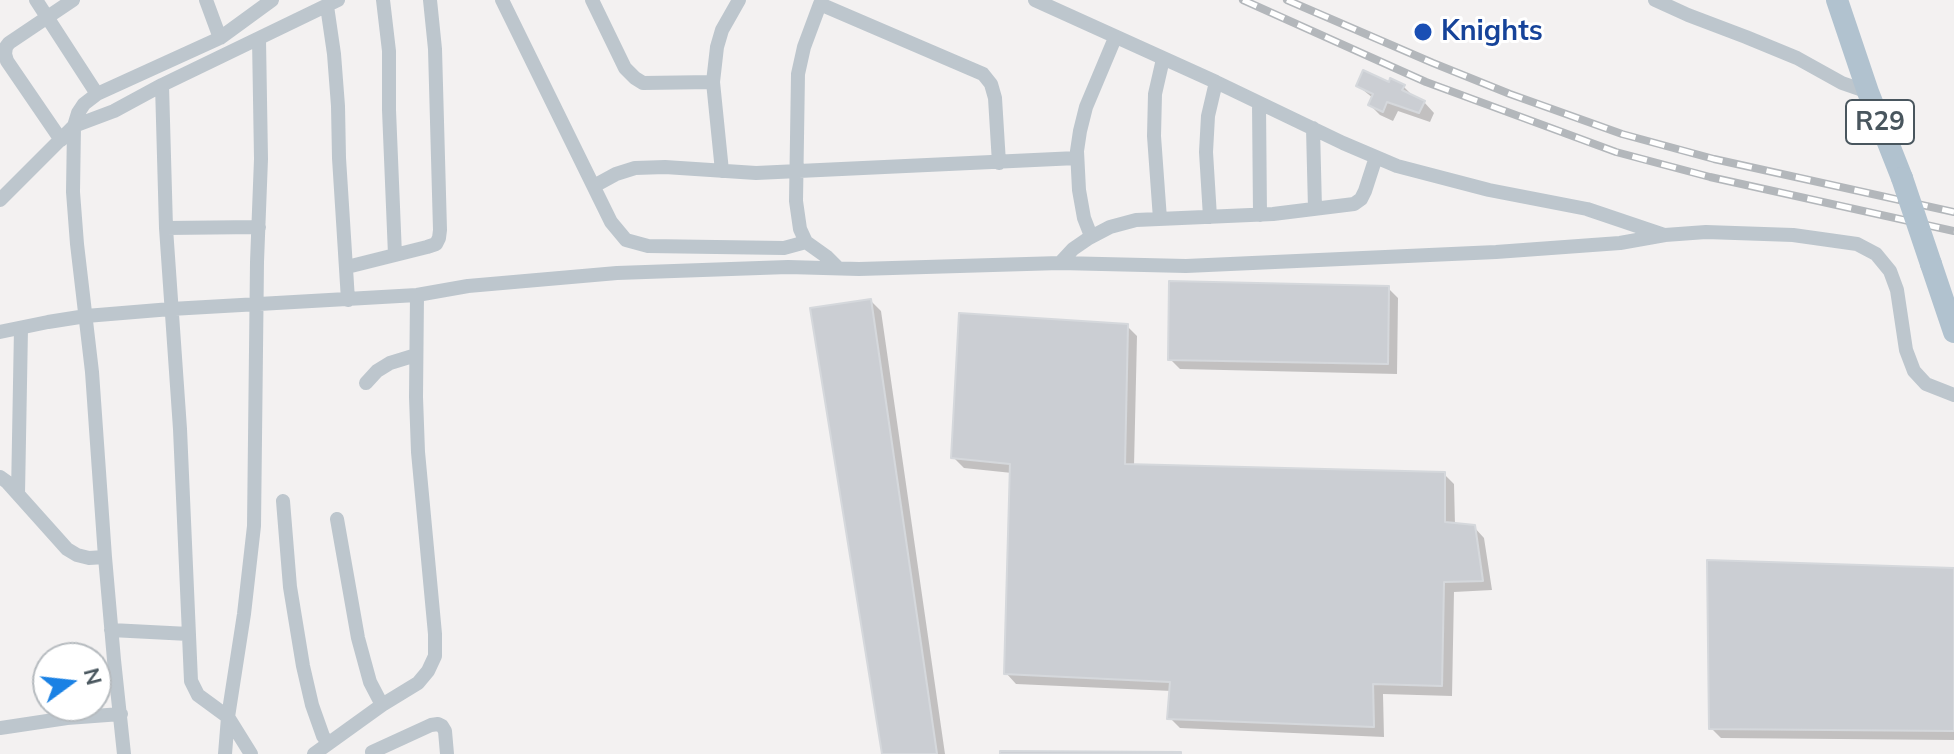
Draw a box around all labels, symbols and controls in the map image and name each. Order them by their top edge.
place label: Knights [1441,15,1543,49]
marker: Knights [1412,21,1434,43]
road number: R29 [1846,100,1914,144]
north arrow [32,642,112,722]
text: N [78,665,109,688]

